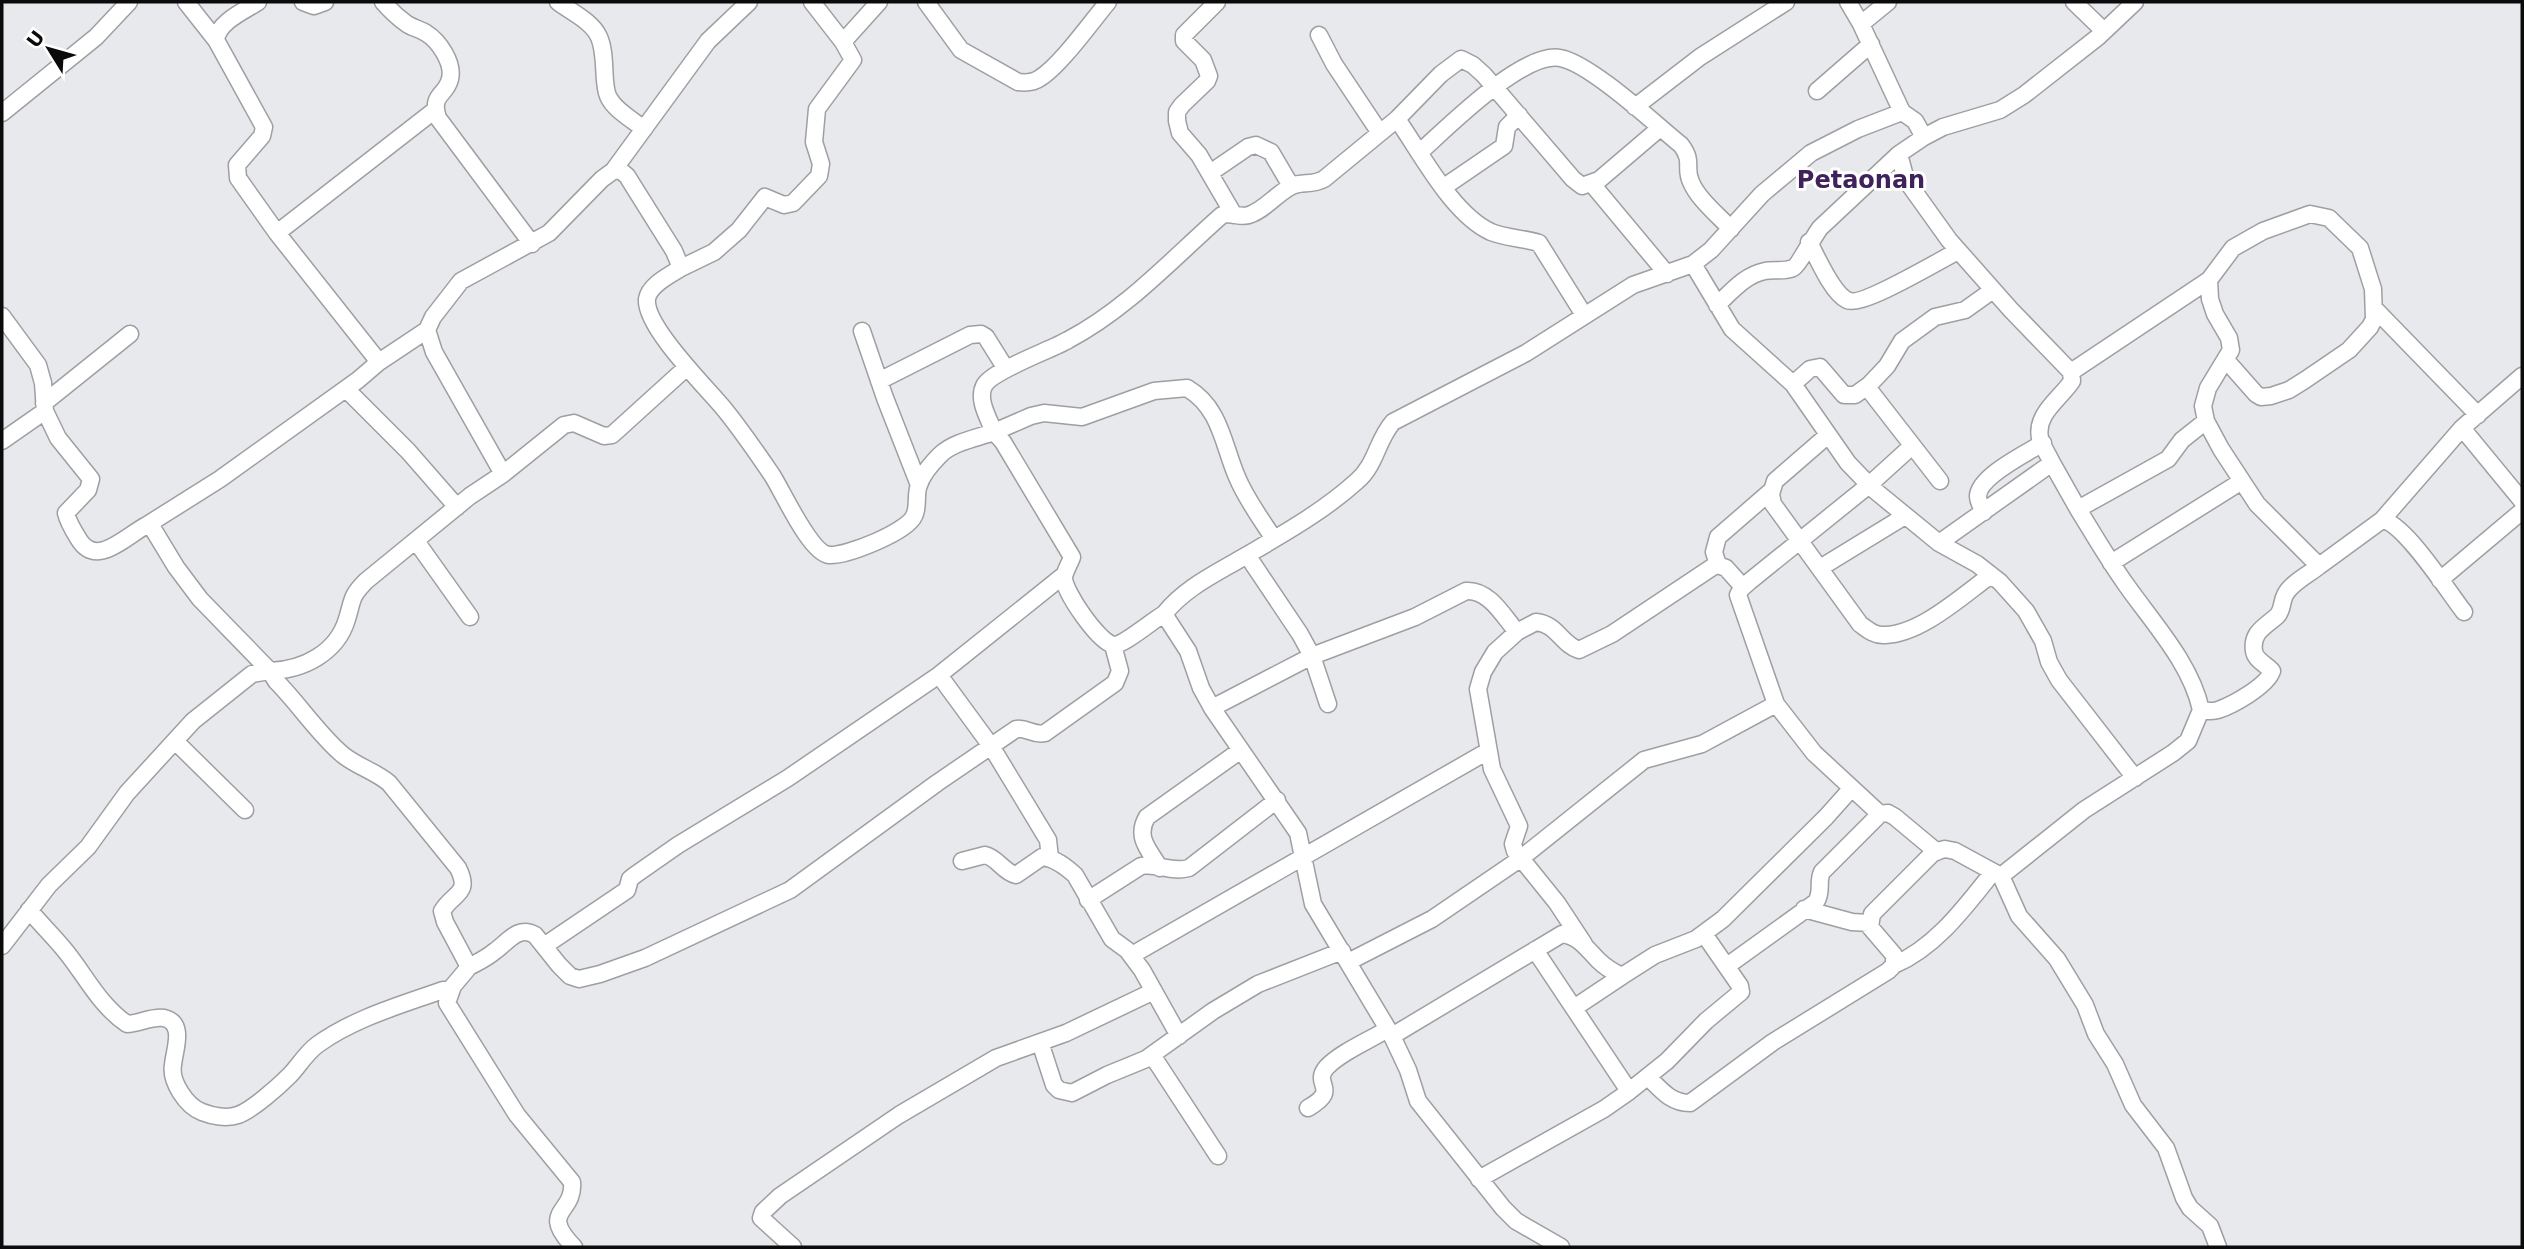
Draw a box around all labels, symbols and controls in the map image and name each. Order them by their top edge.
north arrow [14,14,84,84]
text: U [22,26,49,52]
district label: Petaonan [1797,166,1925,194]

